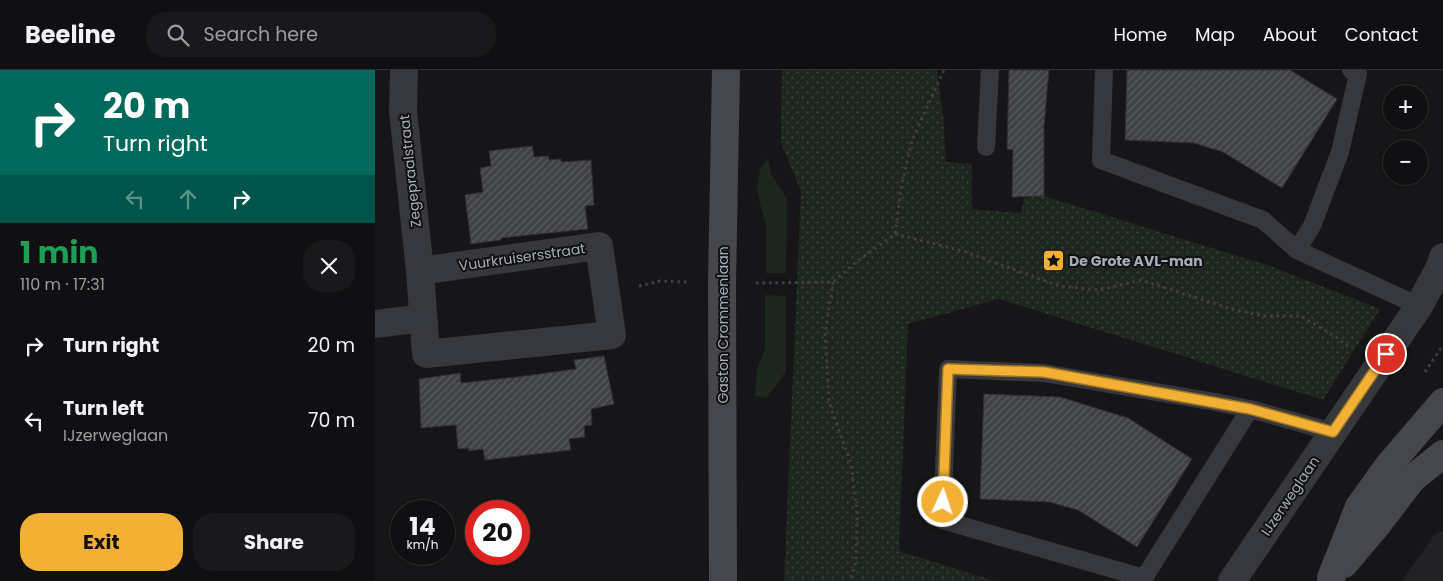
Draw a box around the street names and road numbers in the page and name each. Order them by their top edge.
street label: Zegepraalstraat [394,114,426,228]
street label: Vuurkruisersstraat [457,238,587,276]
street label: Gaston Crommenlaan [713,246,733,404]
street label: IJzerweglaan [1256,452,1324,540]

